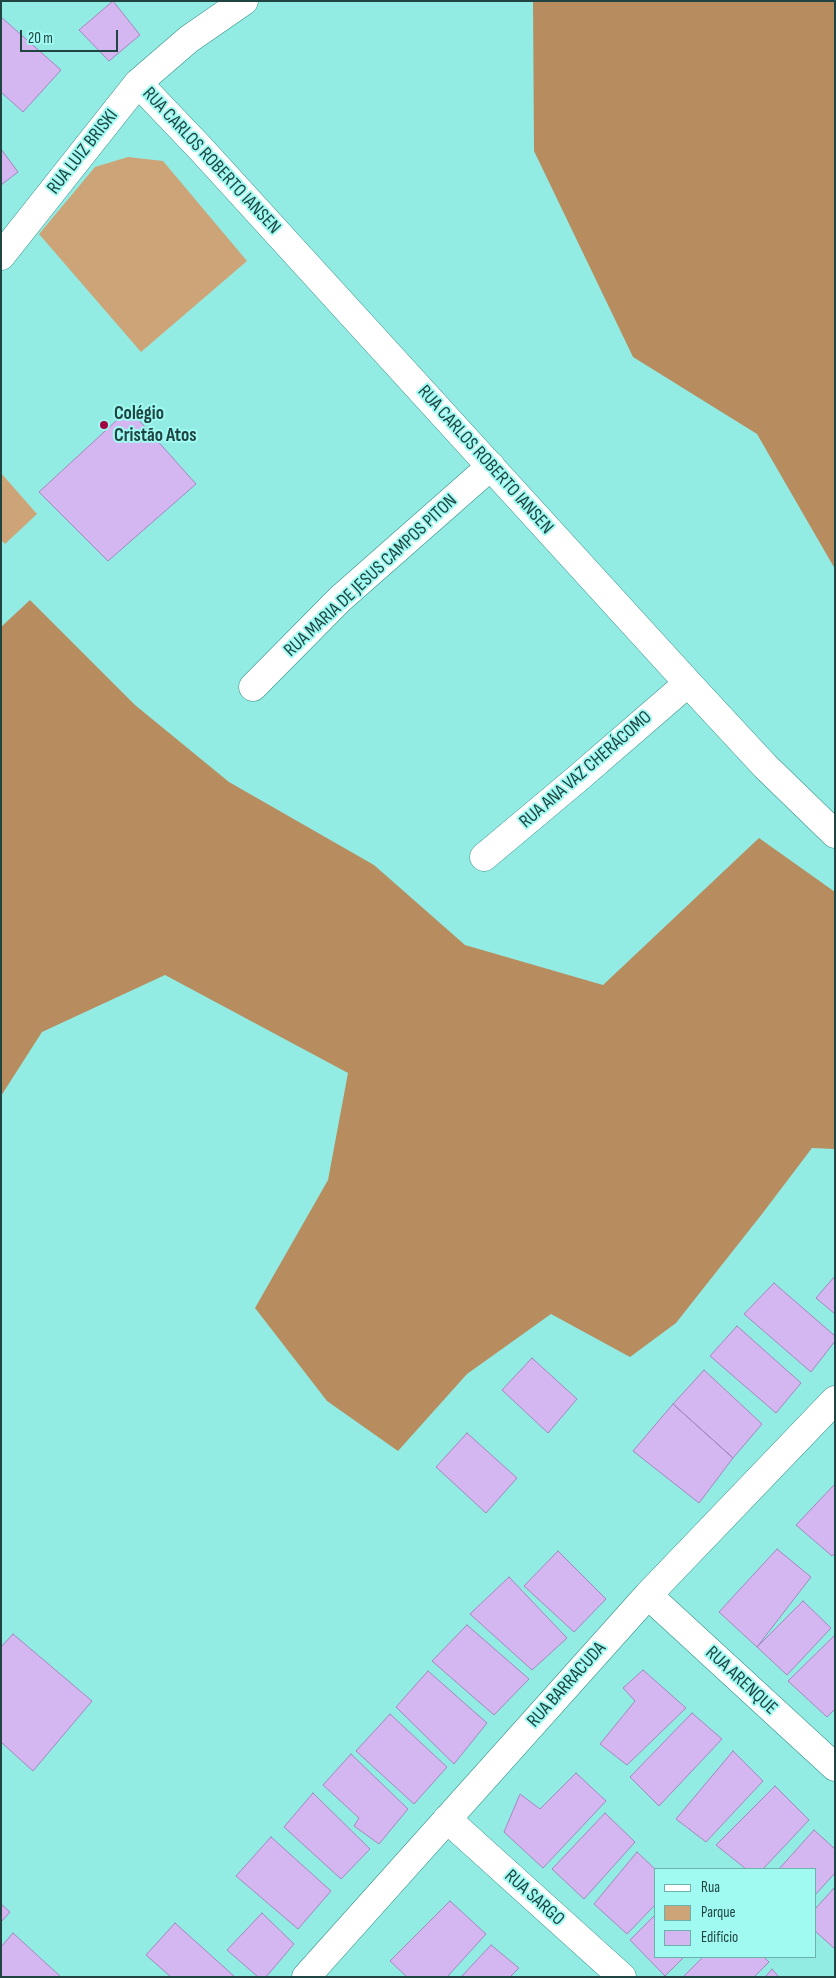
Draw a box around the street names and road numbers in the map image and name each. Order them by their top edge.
street label: RUA CARLOS ROBERTO IANSEN [137,83,285,239]
street label: RUA LUIZ BRISKI [43,105,123,199]
street label: RUA CARLOS ROBERTO IANSEN [412,381,558,539]
street label: RUA MARIA DE JESUS CAMPOS PITON [280,490,462,662]
street label: RUA ANA VAZ CHERÁCOMO [515,706,657,834]
street label: RUA BARRACUDA [523,1638,611,1732]
street label: RUA ARENQUE [700,1642,782,1720]
street label: RUA SARGO [499,1865,569,1931]

